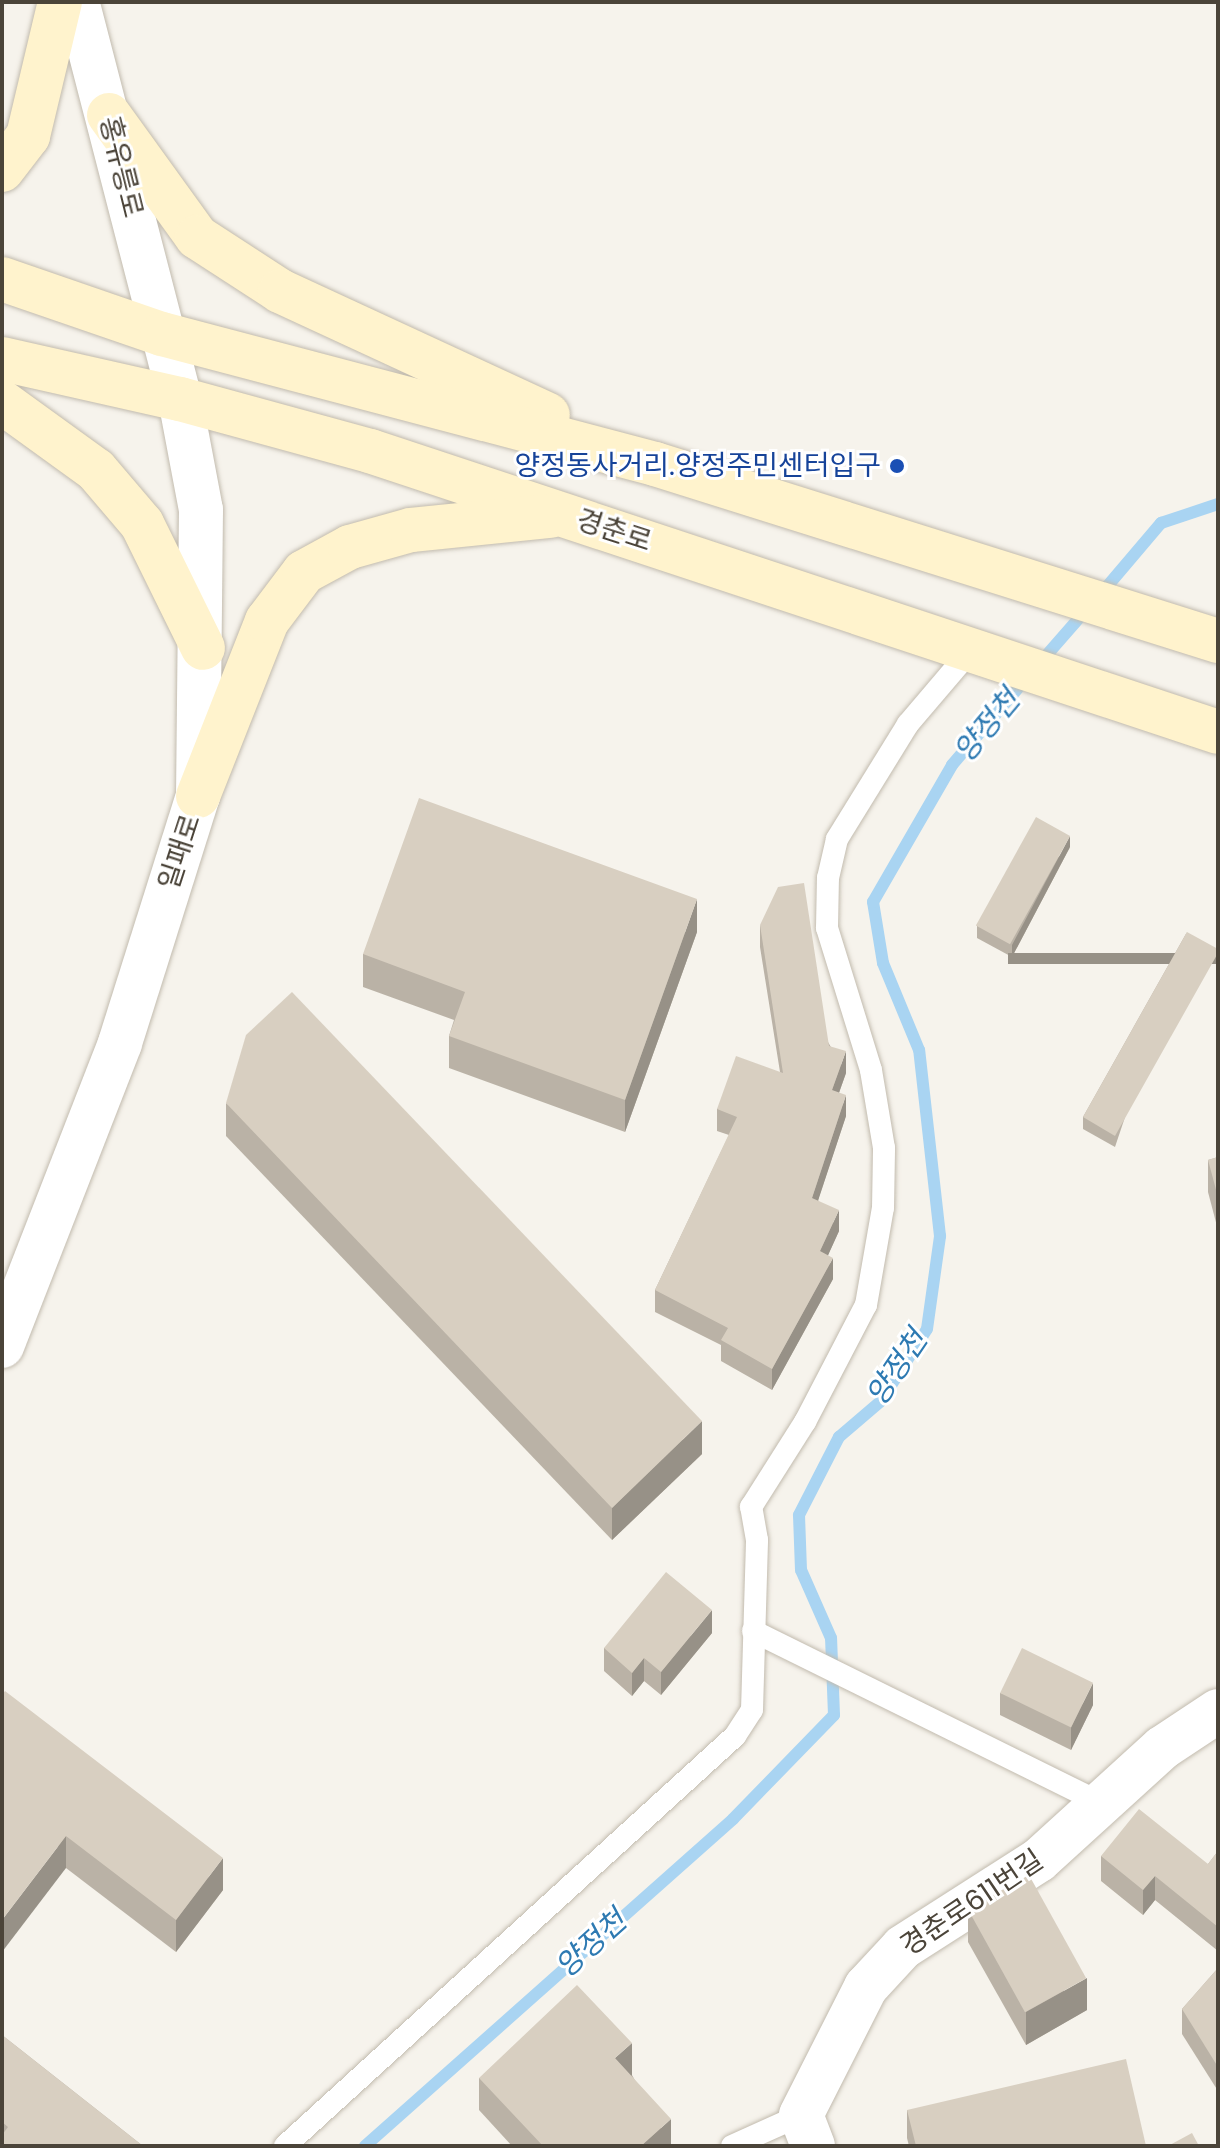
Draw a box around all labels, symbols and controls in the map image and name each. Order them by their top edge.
street label: 홍유릉로 [92,113,150,221]
place label: 양정동사거리.양정주민센터입구 [514,449,881,483]
marker: 양정동사거리.양정주민센터입구 [888,457,906,475]
street label: 경춘로 [572,503,656,559]
water label: 양정천 [947,683,1027,769]
street label: 일패로 [152,810,208,894]
water label: 양정천 [859,1324,935,1412]
street label: 경춘로611번길 [894,1843,1050,1963]
water label: 양정천 [548,1903,634,1985]

